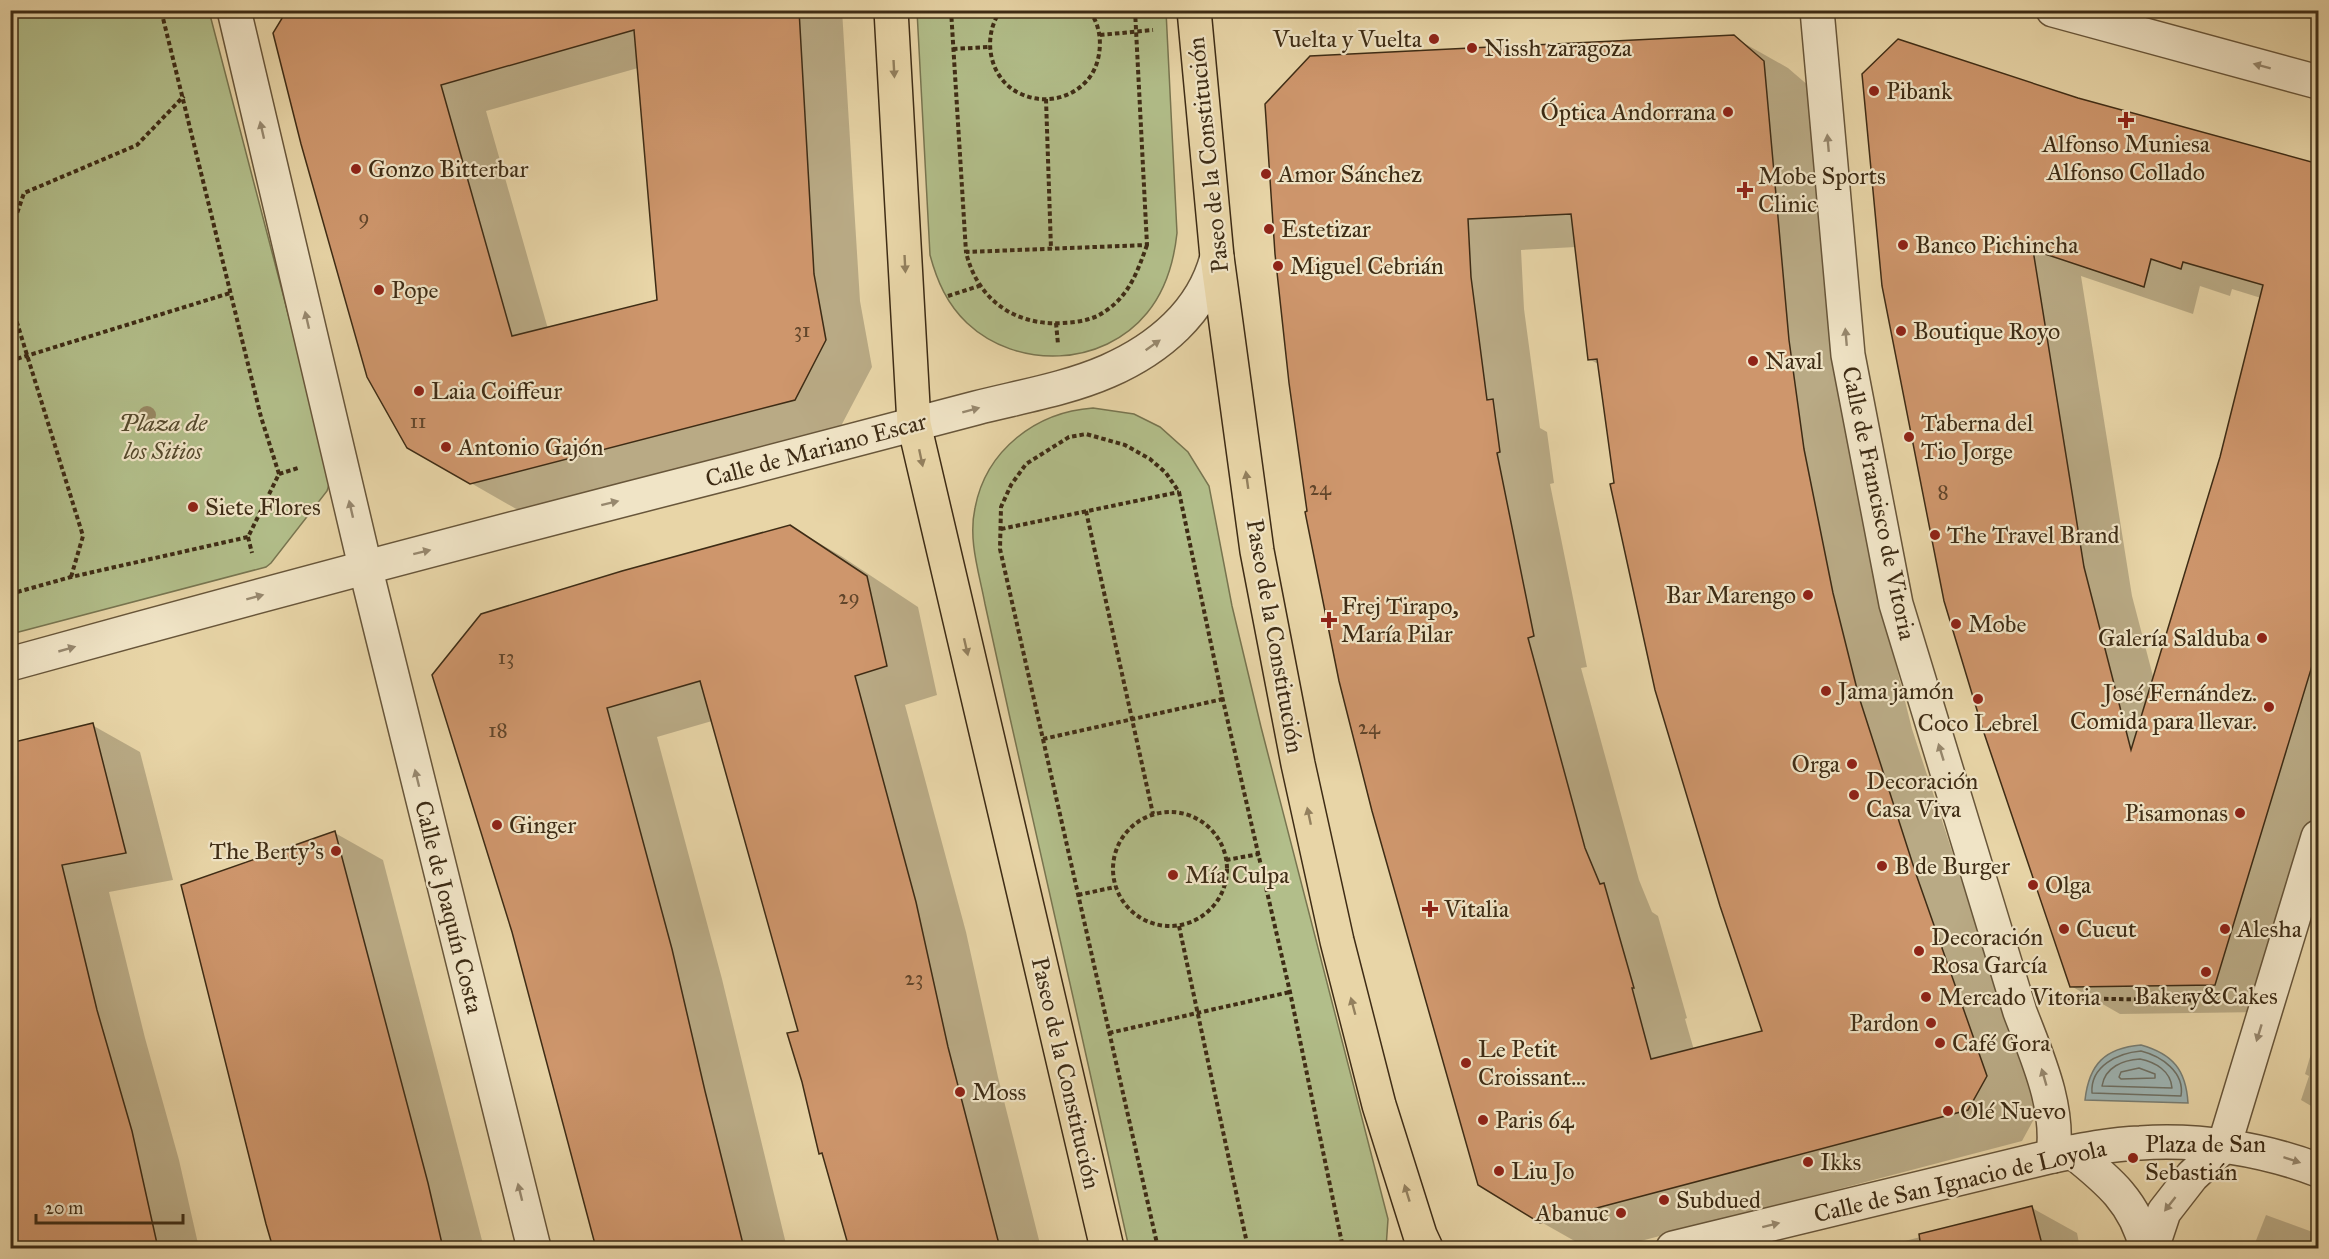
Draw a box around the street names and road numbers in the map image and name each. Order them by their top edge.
street label: Paseo de la Constitución [1181,35,1235,274]
street label: Calle de Francisco de Vitoria [1835,363,1923,643]
street label: Calle de Mariano Escar [702,406,930,494]
street label: Paseo de la Constitución [1240,517,1310,755]
street label: Calle de Joaquín Costa [408,797,490,1017]
street label: Paseo de la Constitución [1025,954,1107,1192]
street label: Calle de San Ignacio de Loyola [1811,1133,2110,1229]

